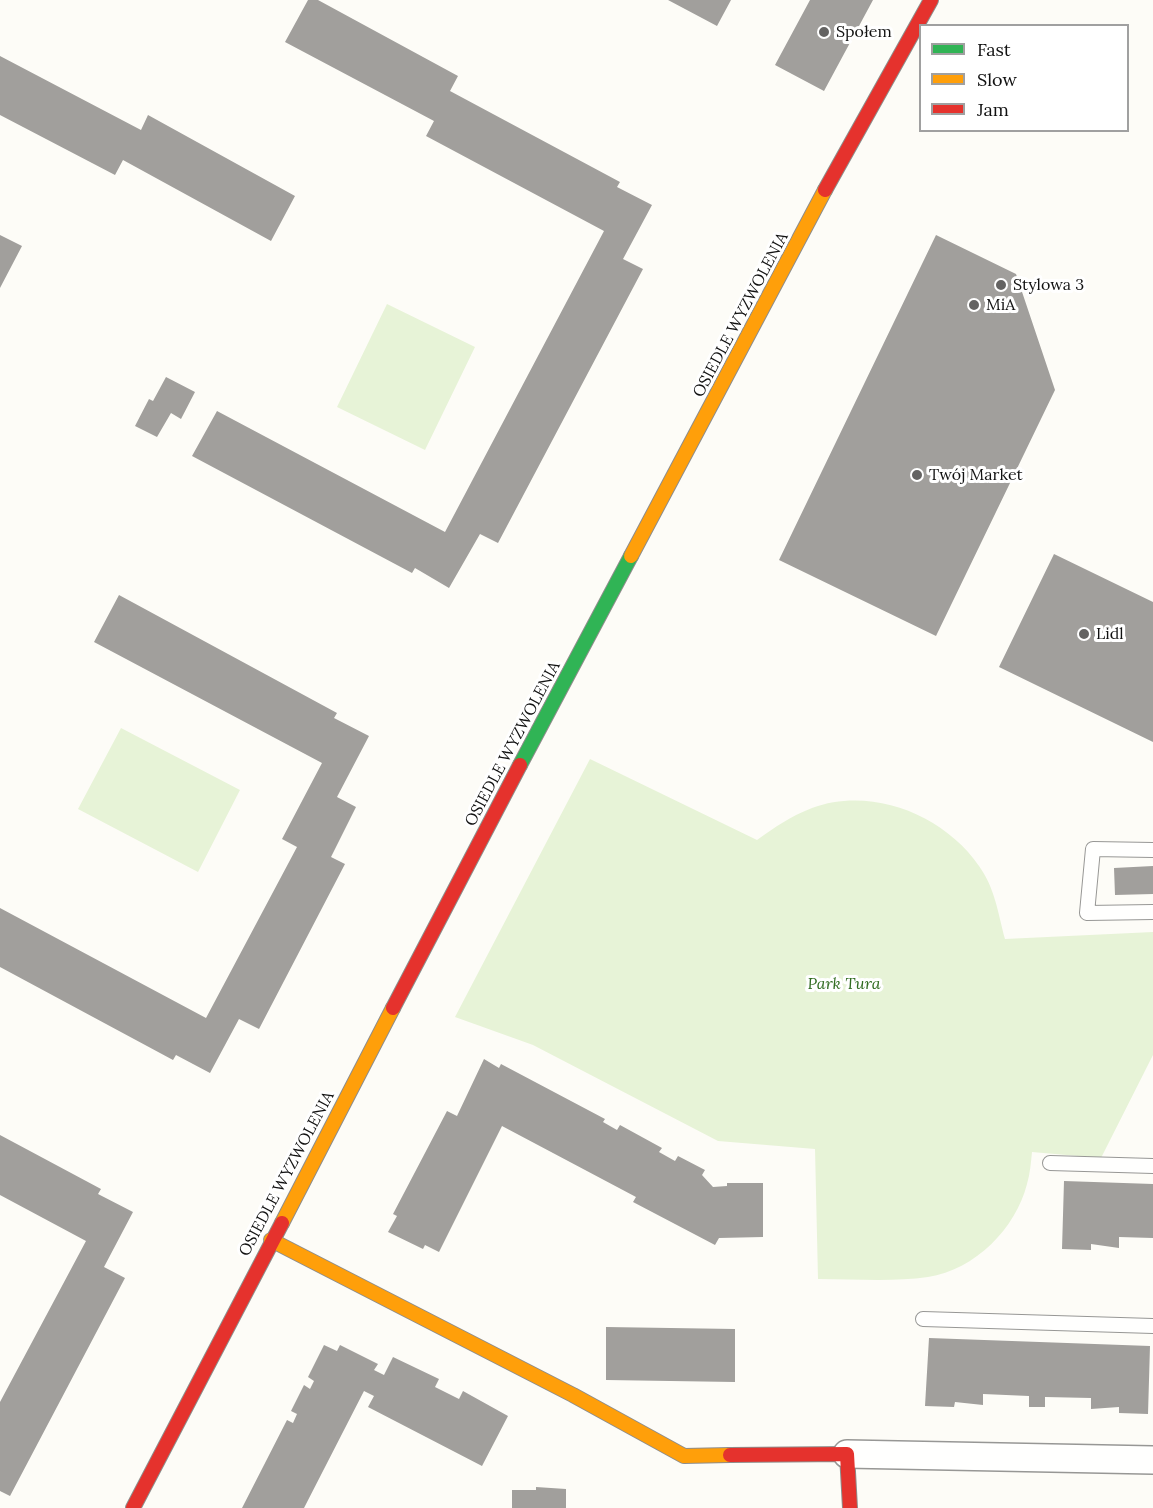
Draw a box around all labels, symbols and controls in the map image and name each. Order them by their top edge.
place label: Społem [836,22,892,42]
legend [919,24,1129,132]
marker: Społem [817,25,831,39]
text: Fast [977,38,1011,61]
text: Slow [977,68,1017,91]
text: Jam [977,98,1009,121]
street label: OSIEDLE WYZWOLENIA [689,229,793,401]
place label: Stylowa 3 [1013,275,1084,295]
marker: Stylowa 3 [994,278,1008,292]
place label: MiA [986,295,1015,315]
marker: MiA [967,298,981,312]
place label: Twój Market [929,465,1023,485]
marker: Twój Market [910,468,924,482]
place label: Lidl [1096,624,1124,644]
marker: Lidl [1077,627,1091,641]
street label: OSIEDLE WYZWOLENIA [461,658,565,830]
park label: Park Tura [807,974,881,994]
street label: OSIEDLE WYZWOLENIA [235,1088,339,1260]

